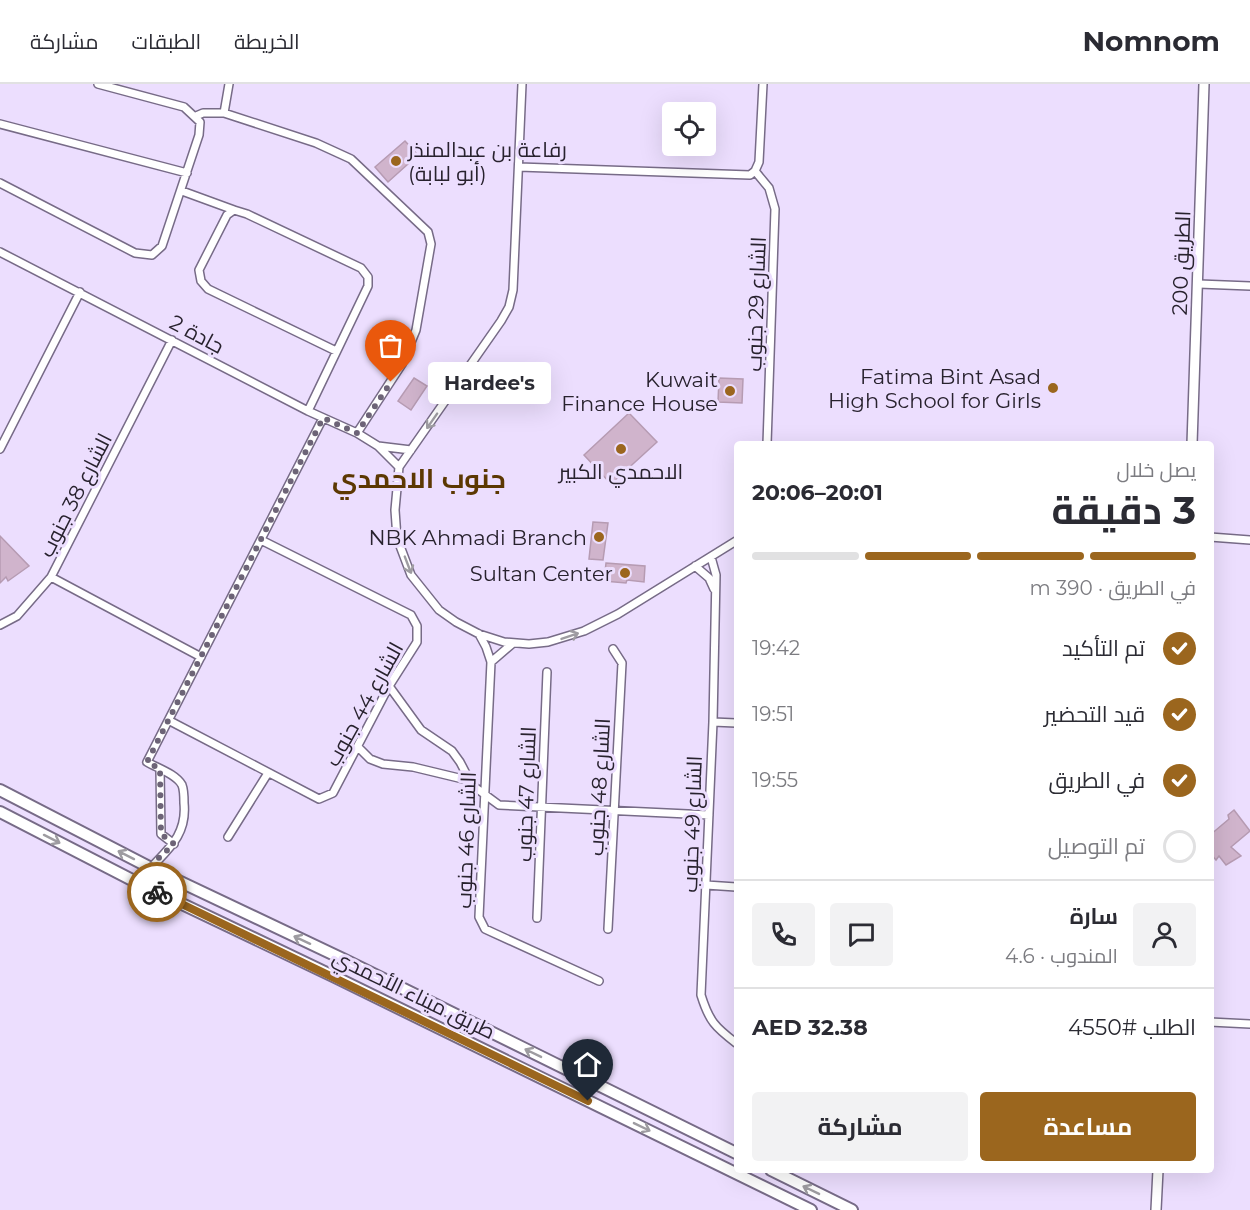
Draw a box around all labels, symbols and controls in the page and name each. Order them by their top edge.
text: Nomnom [1082,24,1220,58]
text: مشاركة [30,29,99,54]
text: الطبقات [132,29,201,54]
text: الخريطة [234,29,300,54]
map controls [662,102,716,156]
button: locate [662,102,716,156]
place label: رفاعة بن عبدالمنذر (أبو لبابة) [407,137,567,186]
marker: رفاعة بن عبدالمنذر (أبو لبابة) [389,154,403,168]
street label: الطريق 200 [1167,210,1196,316]
street label: الشارع 29 جنوب [741,236,773,372]
street label: جادة 2 [166,309,228,359]
pin [365,320,416,382]
icon: bag [374,329,407,362]
callout: Hardee's [427,361,550,403]
place label: Fatima Bint Asad High School for Girls [828,364,1041,413]
place label: Kuwait Finance House [561,367,718,416]
text: Hardee's [444,371,535,395]
marker: Fatima Bint Asad High School for Girls [1046,381,1060,395]
marker: Kuwait Finance House [723,384,737,398]
one-way arrow [426,412,438,428]
street label: الشارع 38 جنوب [33,429,119,562]
marker: الاحمدي الكبير [614,442,628,456]
text: يصل خلال [1117,458,1196,482]
place label: الاحمدي الكبير [558,459,683,488]
district label: جنوب الاحمدي [332,462,506,500]
text: 20:01–20:06 [752,479,883,506]
text: 3 دقيقة [1052,486,1196,534]
place label: NBK Ahmadi Branch [369,525,587,550]
marker: NBK Ahmadi Branch [592,530,606,544]
one-way arrow [403,556,414,574]
place label: Sultan Center [470,561,613,586]
marker: Sultan Center [618,566,632,580]
text: في الطريق · 390 m [1030,576,1196,600]
one-way arrow [560,630,579,641]
icon: check [1163,632,1196,665]
text: تم التأكيد [1062,635,1145,662]
text: 19:42 [752,636,800,660]
street label: الشارع 44 جنوب [320,638,410,771]
icon: check [1163,698,1196,731]
text: قيد التحضير [1044,701,1145,728]
text: 19:51 [752,702,794,726]
street label: الشارع 48 جنوب [583,718,617,857]
street label: الشارع 47 جنوب [511,726,543,862]
street label: الشارع 49 جنوب [677,755,709,893]
icon: check [1163,764,1196,797]
text: في الطريق [1048,767,1145,794]
text: 19:55 [752,768,798,792]
street label: الشارع 46 جنوب [451,771,483,909]
one-way arrow [43,833,60,845]
text: تم التوصيل [1048,833,1145,860]
one-way arrow [117,849,135,860]
courier [127,862,187,922]
icon: bike [141,876,174,909]
button: phone [752,903,815,966]
button: chat [830,903,893,966]
text: سارة [1070,903,1118,930]
button: person [1133,903,1196,966]
one-way arrow [293,933,311,945]
street label: طريق ميناء الأحمدي [327,944,499,1048]
text: المندوب · 4.6 [1005,944,1118,968]
text: AED 32.38 [752,1014,868,1041]
text: الطلب #4550 [1068,1014,1196,1041]
pin [562,1039,613,1101]
one-way arrow [525,1047,543,1058]
icon: home [571,1048,604,1081]
button: مشاركة [752,1092,968,1161]
button: مساعدة [980,1092,1196,1161]
one-way arrow [633,1122,651,1134]
one-way arrow [803,1184,821,1195]

